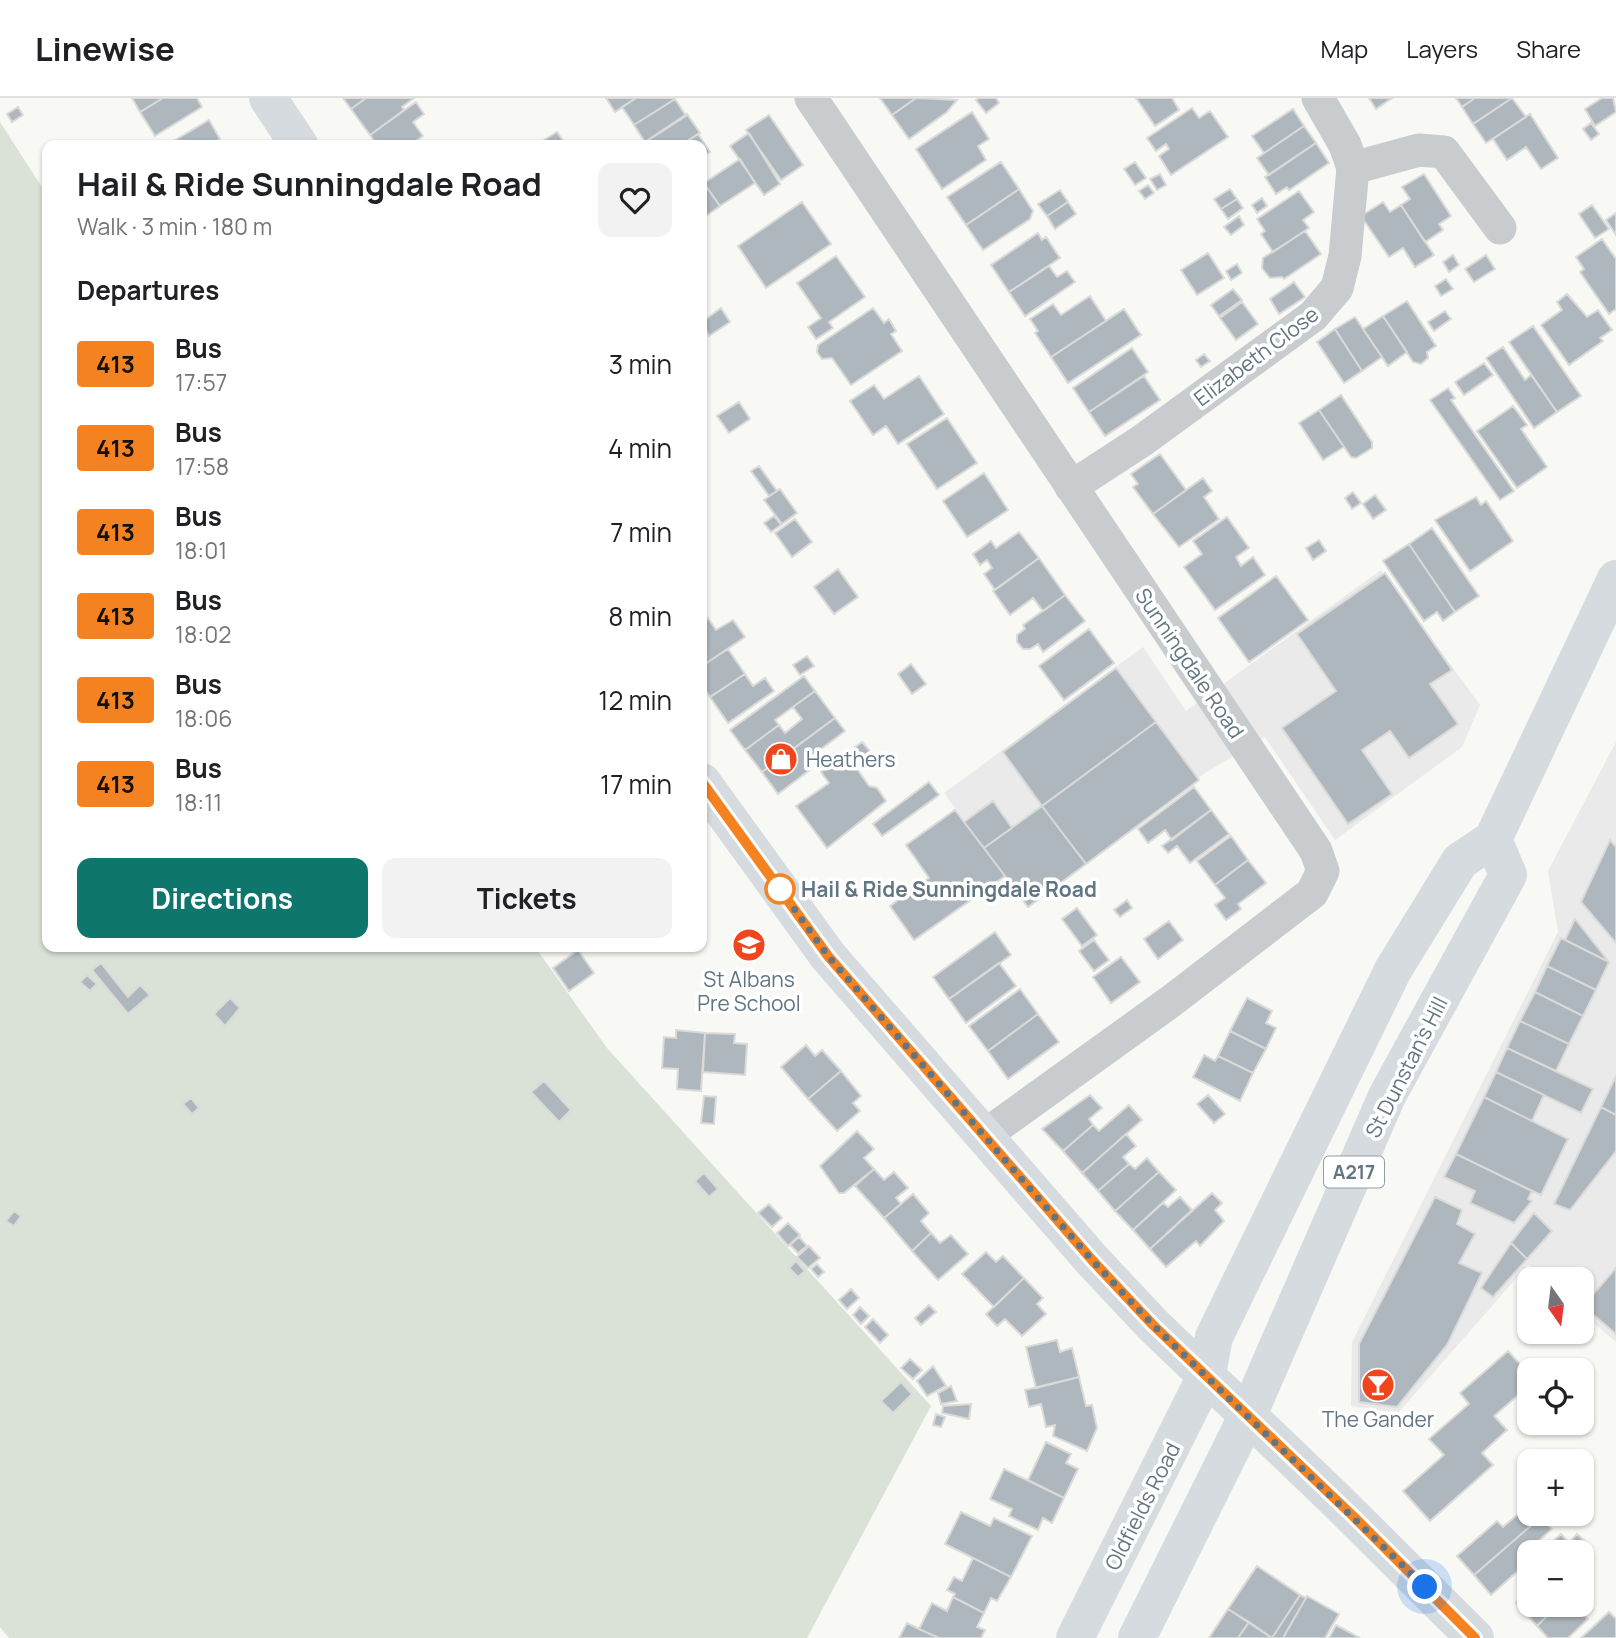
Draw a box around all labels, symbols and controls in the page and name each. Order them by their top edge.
text: Linewise [35,26,175,71]
text: Map [1321,32,1368,65]
text: Layers [1406,32,1478,65]
text: Share [1516,32,1581,65]
text: Hail & Ride Sunningdale Road [77,161,542,206]
button: heart [598,163,672,237]
text: Walk · 3 min · 180 m [77,210,272,242]
text: Departures [77,272,219,308]
street label: Elizabeth Close [1188,300,1324,412]
text: Bus [175,330,222,366]
text: 3 min [609,346,672,382]
text: 413 [96,347,135,380]
text: 17:57 [175,366,227,398]
text: Bus [175,414,222,450]
text: 4 min [608,430,672,466]
text: 413 [96,431,135,464]
text: 17:58 [175,450,229,482]
text: Bus [175,498,222,534]
text: 7 min [610,514,672,550]
text: 413 [96,515,135,548]
text: 18:01 [175,534,227,566]
text: Bus [175,582,222,618]
street label: Sunningdale Road [1129,582,1251,744]
text: 8 min [608,598,672,634]
text: 413 [96,599,135,632]
text: 18:02 [175,618,231,650]
text: Bus [175,666,222,702]
text: 12 min [598,682,672,718]
text: 413 [96,683,135,716]
text: 18:06 [175,702,233,734]
shop icon: Heathers [762,740,800,778]
place label: Heathers [806,745,895,773]
text: Bus [175,750,222,786]
text: 17 min [600,766,672,802]
text: 413 [96,767,135,800]
text: 18:11 [175,786,222,818]
button: Directions [77,858,368,938]
button: Tickets [382,858,672,938]
marker: Hail & Ride Sunningdale Road [765,874,795,904]
place label: Hail & Ride Sunningdale Road [801,875,1097,903]
school or university icon: St Albans Pre School [730,926,768,964]
place label: St Albans Pre School [697,965,801,1017]
street label: St Dunstan's Hill [1358,992,1454,1142]
road number: A217 [1324,1156,1384,1188]
north arrow [1517,1267,1594,1344]
map controls [1517,1267,1594,1617]
button: locate [1517,1358,1594,1435]
bar icon: The Gander [1359,1366,1397,1404]
place label: The Gander [1322,1405,1435,1433]
street label: Oldfields Road [1098,1437,1186,1575]
button: + [1517,1449,1594,1526]
button: − [1517,1540,1594,1617]
your location [1407,1569,1442,1604]

